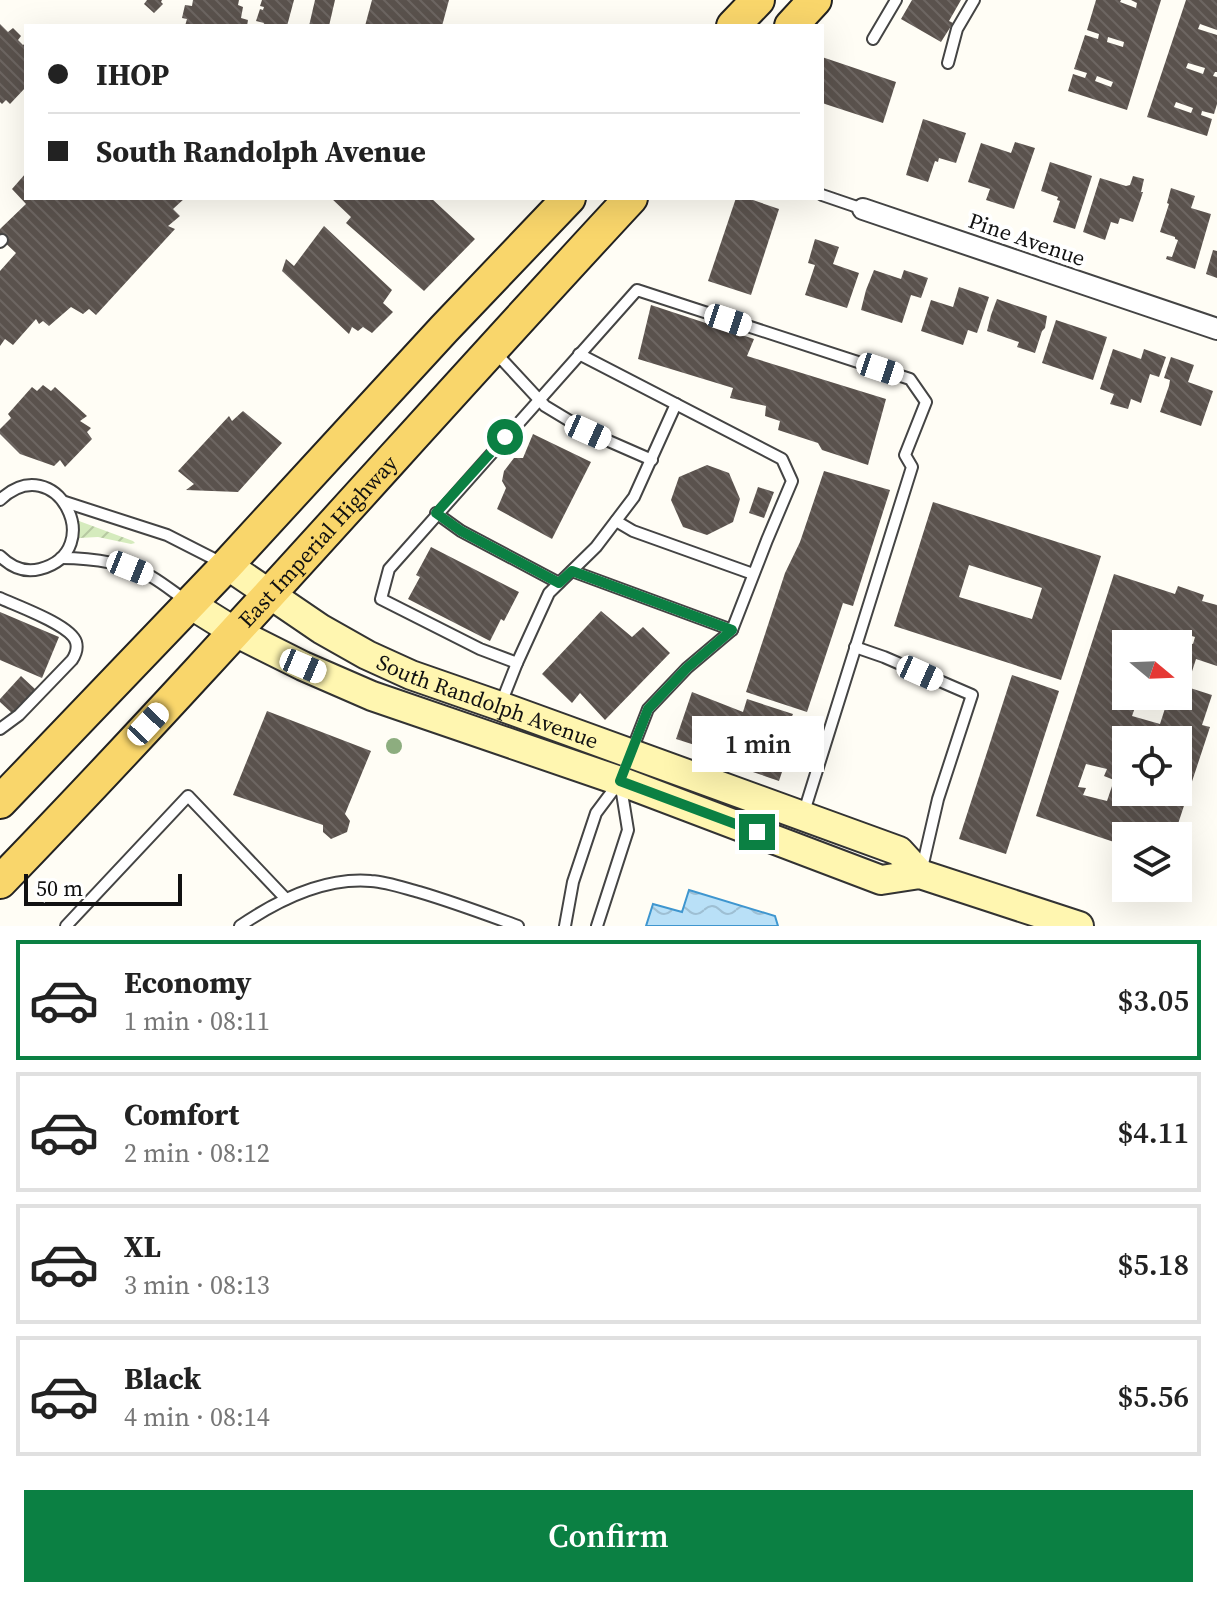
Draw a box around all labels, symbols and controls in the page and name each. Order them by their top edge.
text: IHOP [96,54,169,95]
text: South Randolph Avenue [96,131,426,172]
street label: Pine Avenue [965,205,1089,273]
car [701,301,755,339]
car [853,350,907,388]
car [561,411,615,453]
route start [487,419,523,455]
street label: East Imperial Highway [231,448,404,634]
car [103,548,157,588]
north arrow [1112,630,1192,710]
map controls [1112,630,1192,902]
car [276,646,330,686]
street label: South Randolph Avenue [372,646,603,756]
car [893,652,947,694]
car [123,698,173,750]
callout: 1 min [691,716,823,772]
text: 1 min [725,726,791,762]
button: locate [1112,726,1192,806]
route end [739,814,775,850]
button: layers [1112,822,1192,902]
scale bar [24,870,182,906]
text: 50 m [36,873,83,903]
text: Economy [124,962,252,1003]
icon: car [28,964,100,1036]
text: $3.05 [1118,980,1189,1021]
text: 1 min · 08:11 [124,1003,270,1039]
text: Comfort [124,1094,239,1135]
icon: car [28,1096,100,1168]
text: $4.11 [1118,1112,1189,1153]
text: 2 min · 08:12 [124,1135,270,1171]
text: XL [124,1226,161,1267]
icon: car [28,1228,100,1300]
text: $5.18 [1118,1244,1189,1285]
text: 3 min · 08:13 [124,1267,270,1303]
text: Black [124,1358,201,1399]
icon: car [28,1360,100,1432]
text: $5.56 [1118,1376,1189,1417]
text: 4 min · 08:14 [124,1399,270,1435]
button: Confirm [24,1490,1193,1582]

